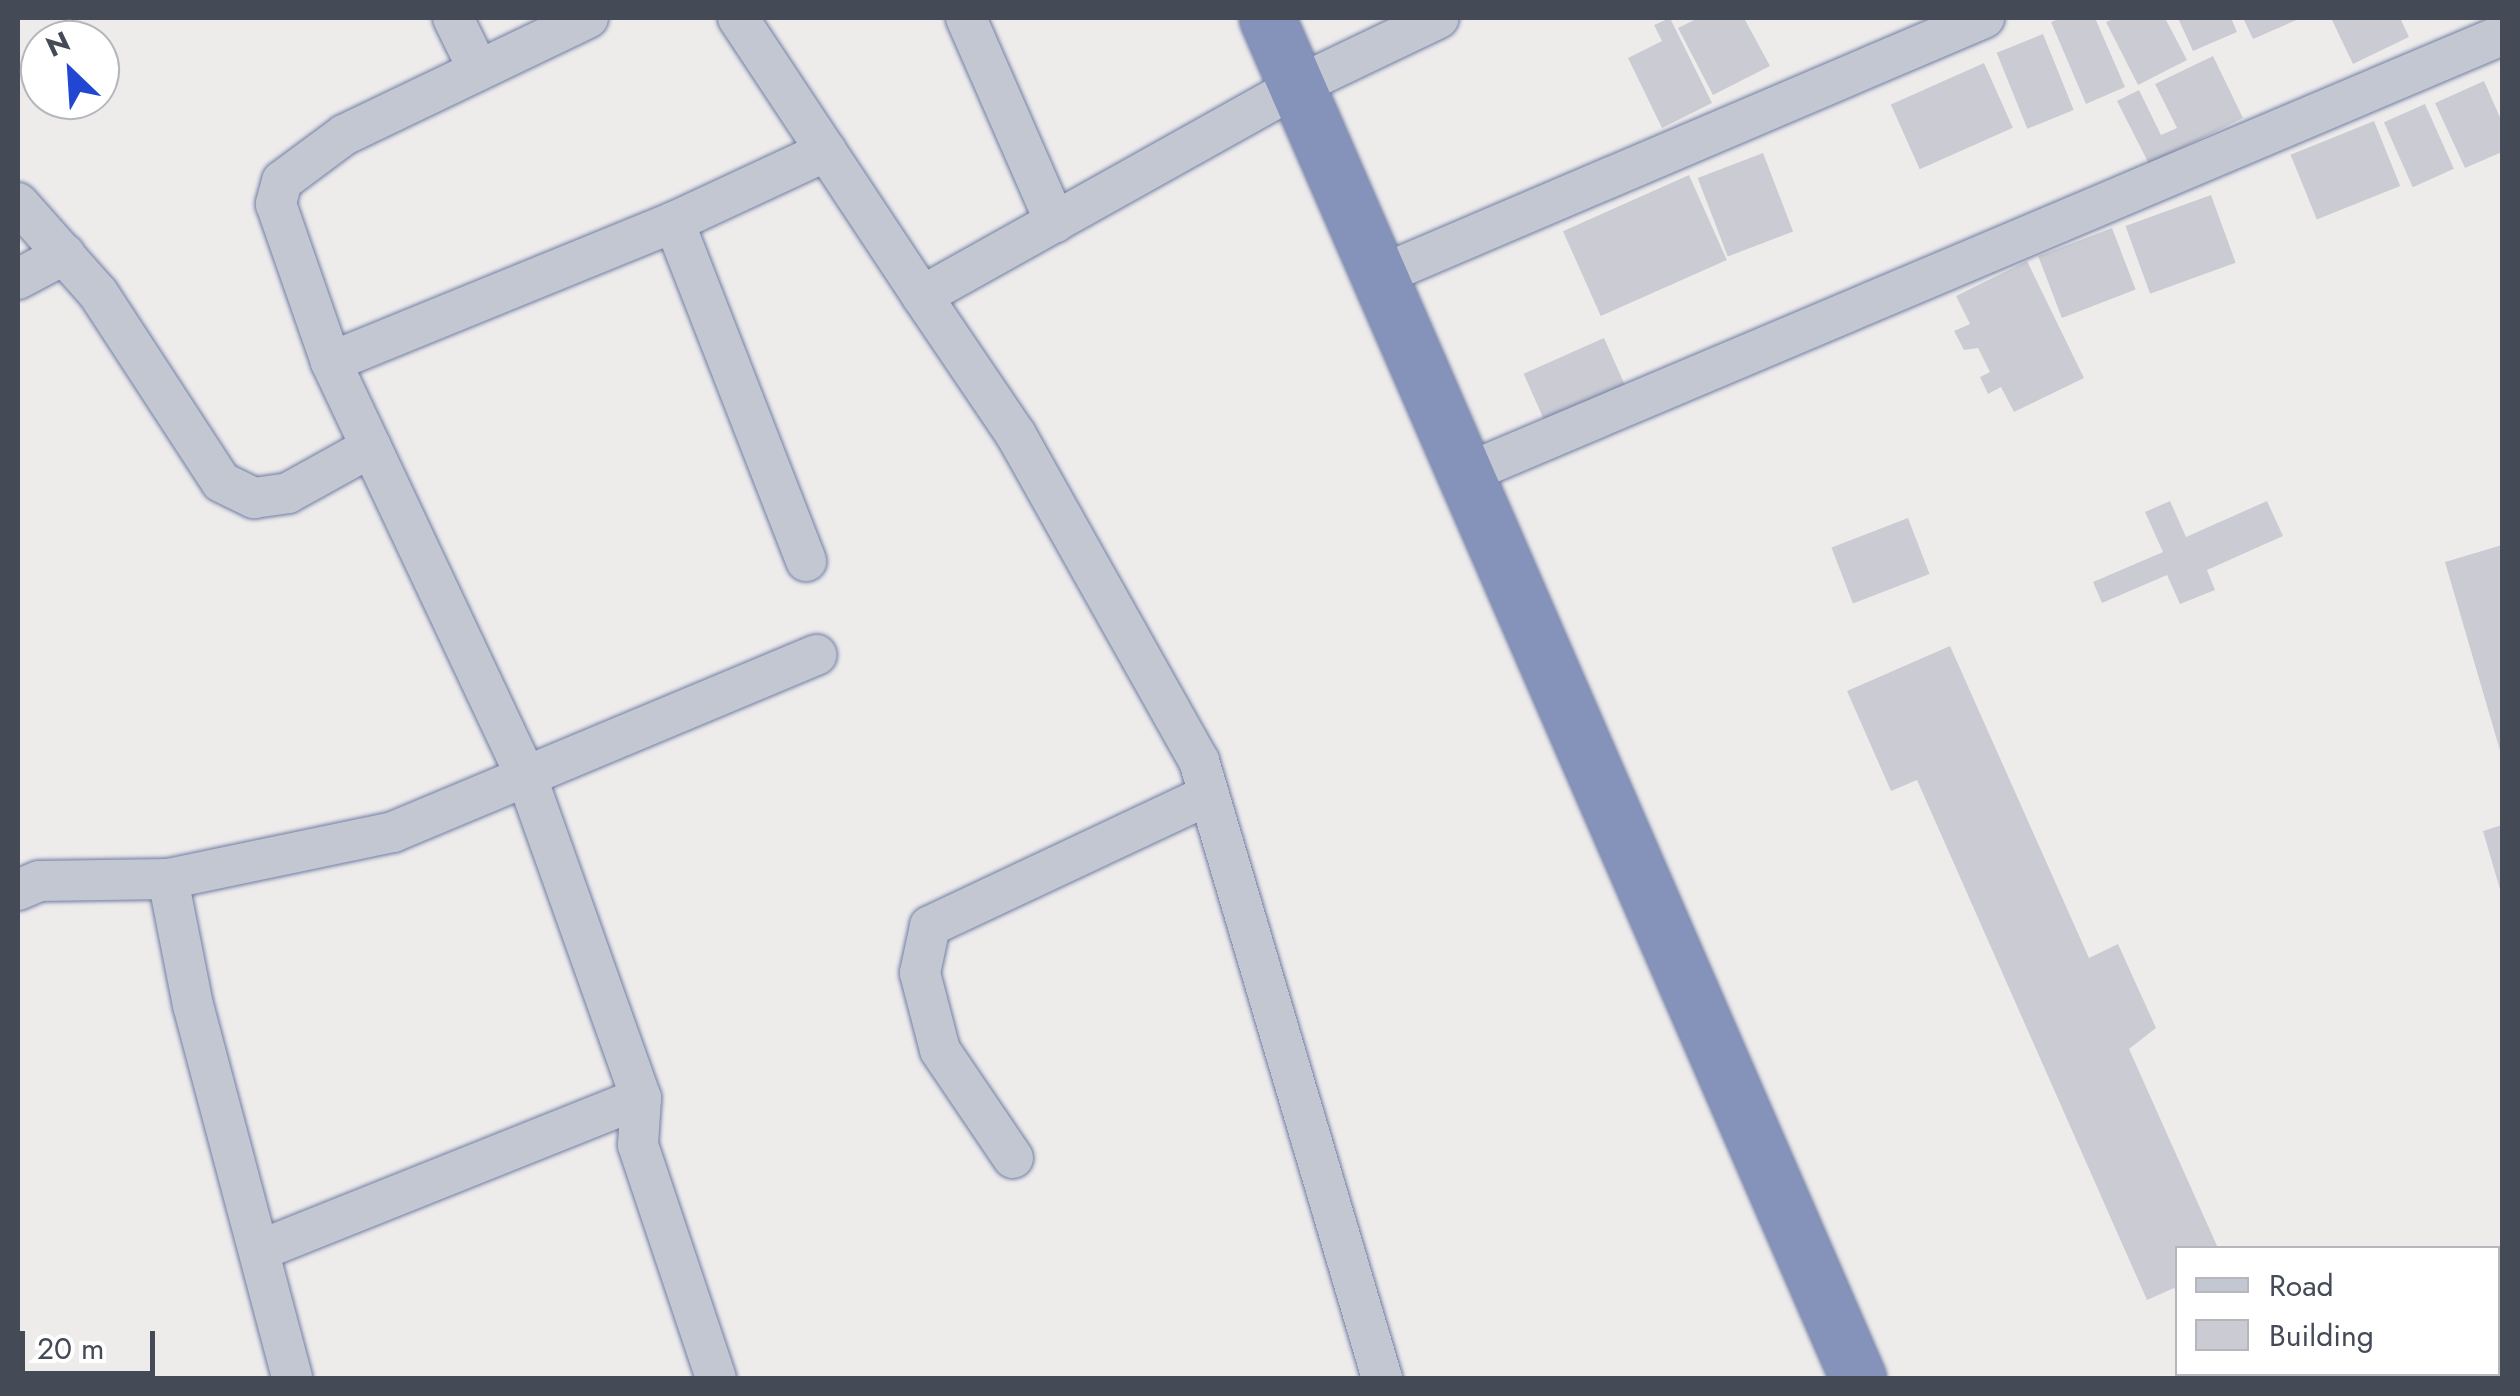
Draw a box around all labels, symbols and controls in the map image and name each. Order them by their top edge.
north arrow [20,20,120,120]
text: N [39,21,77,67]
legend [2175,1246,2500,1376]
text: Road [2269,1264,2334,1307]
scale bar [25,1311,160,1373]
text: Building [2269,1314,2374,1357]
text: 20 m [37,1327,104,1370]

